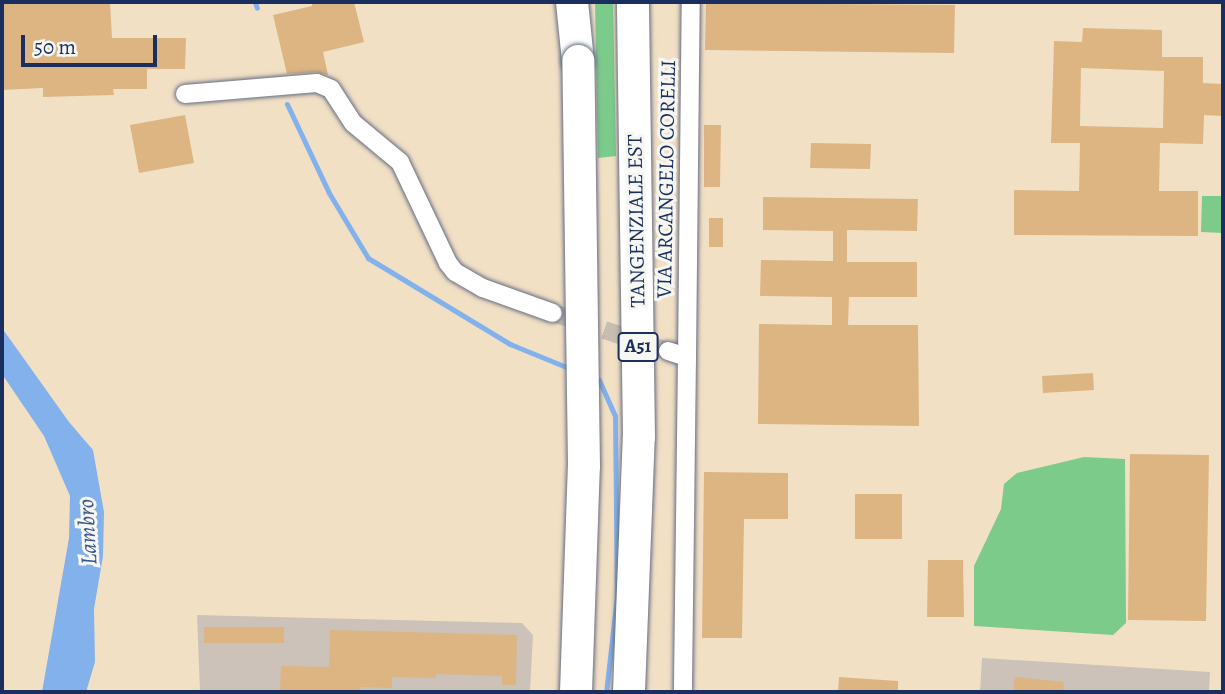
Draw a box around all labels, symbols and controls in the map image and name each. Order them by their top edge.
scale bar [24,21,161,65]
text: 50 m [34,33,76,61]
street label: VIA ARCANGELO CORELLI [651,60,681,298]
street label: TANGENZIALE EST [622,134,650,308]
road number: A51 [617,332,659,362]
water label: Lambro [72,498,104,566]

